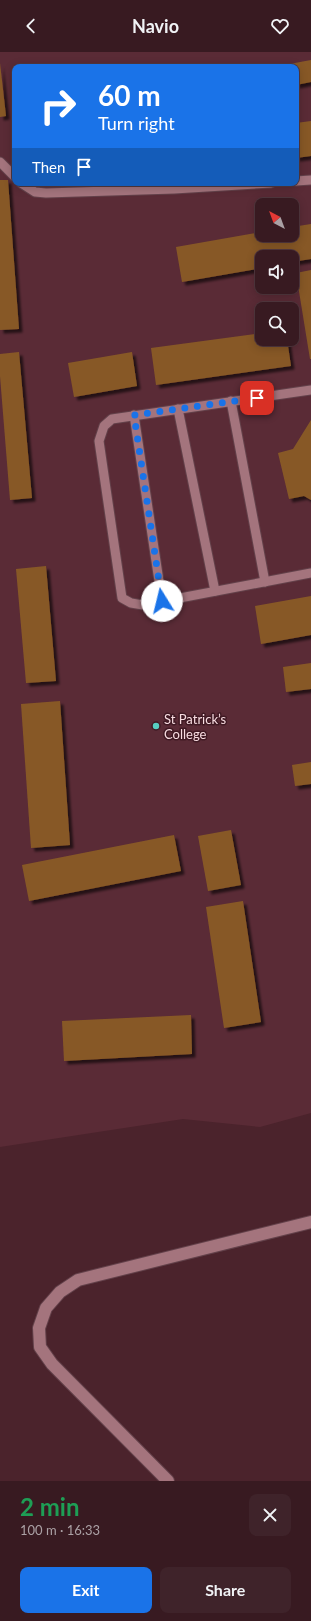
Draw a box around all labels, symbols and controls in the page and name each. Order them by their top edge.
icon: back [20,15,42,37]
text: Navio [132,15,179,37]
icon: heart [269,15,291,37]
text: 60 m [98,78,161,112]
icon: right [32,80,84,132]
text: Turn right [98,112,175,134]
icon: arrive [73,156,95,178]
text: Then [32,158,65,176]
north arrow [255,198,299,242]
map controls [255,198,299,346]
button: sound [255,250,299,294]
button: search [255,302,299,346]
pin [240,381,274,415]
icon: arrive [246,387,268,409]
position arrow [141,580,183,622]
place label: St Patrick’s College [164,711,227,742]
marker: St Patrick’s College [151,721,161,731]
text: 2 min [20,1492,80,1521]
button: close [249,1494,291,1536]
text: 100 m · 16:33 [20,1522,100,1538]
button: Exit [20,1567,152,1613]
button: Share [160,1567,291,1613]

